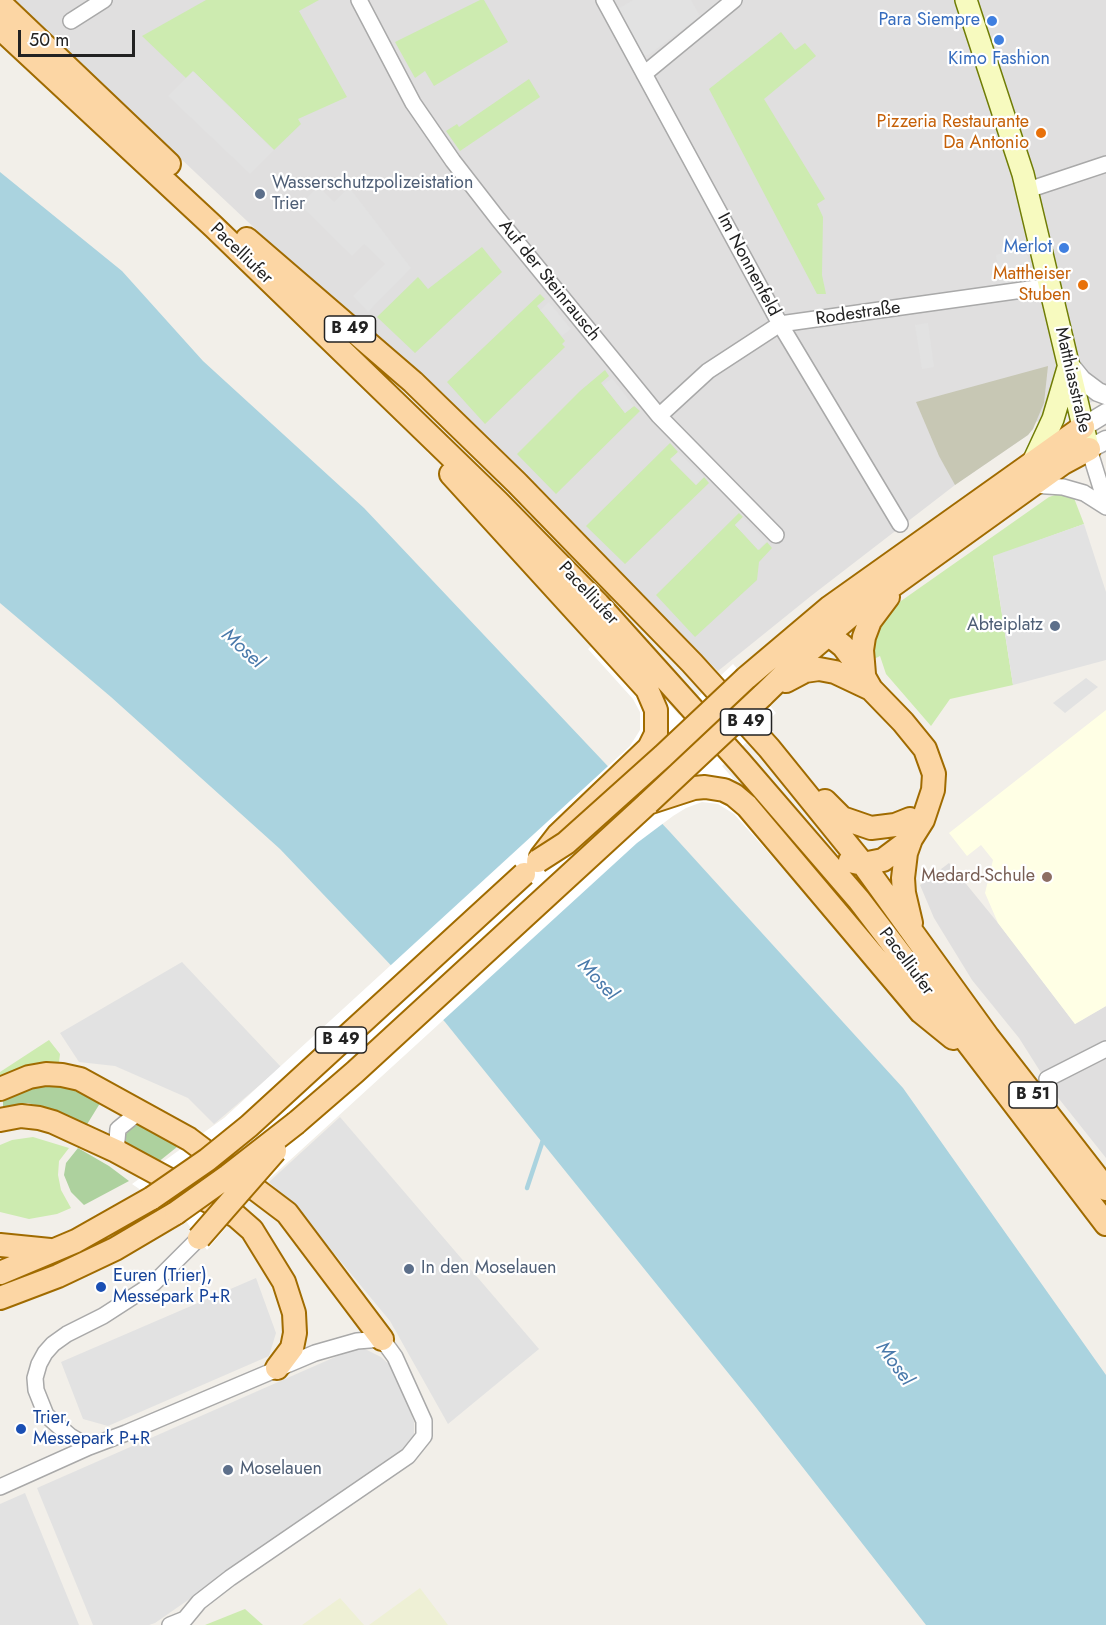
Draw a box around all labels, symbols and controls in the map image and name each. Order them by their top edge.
place label: Para Siempre [878,10,980,32]
marker: Para Siempre [985,14,999,28]
scale bar [21,18,138,56]
text: 50 m [29,27,69,53]
marker: Kimo Fashion [992,33,1006,47]
place label: Kimo Fashion [948,49,1050,71]
place label: Pizzeria Restaurante Da Antonio [877,112,1029,154]
marker: Pizzeria Restaurante Da Antonio [1034,126,1048,140]
place label: Wasserschutzpolizeistation Trier [272,173,473,216]
marker: Wasserschutzpolizeistation Trier [253,187,267,201]
street label: Im Nonnenfeld [712,210,784,320]
street label: Auf der Steinrausch [493,216,605,346]
street label: Pacelliufer [205,219,277,289]
place label: Merlot [1004,237,1052,259]
marker: Merlot [1057,241,1071,255]
place label: Mattheiser Stuben [993,264,1071,306]
marker: Mattheiser Stuben [1076,278,1090,292]
street label: Rodestraße [814,297,902,331]
road number: B 49 [324,316,376,342]
street label: Matthiasstraße [1049,325,1095,435]
street label: Pacelliufer [553,558,623,630]
place label: Abteiplatz [967,615,1043,637]
marker: Abteiplatz [1048,619,1062,633]
water label: Mosel [216,624,268,674]
road number: B 49 [720,709,771,735]
place label: Medard-Schule [921,866,1035,888]
marker: Medard-Schule [1040,870,1054,884]
street label: Pacelliufer [874,924,938,1000]
water label: Mosel [572,954,622,1006]
road number: B 49 [316,1027,366,1053]
road number: B 51 [1009,1082,1057,1108]
place label: In den Moselauen [421,1258,557,1280]
marker: In den Moselauen [402,1262,416,1276]
place label: Euren (Trier), Messepark P+R [113,1266,230,1308]
marker: Euren (Trier), Messepark P+R [94,1280,108,1294]
water label: Mosel [870,1337,918,1391]
place label: Trier, Messepark P+R [33,1408,150,1450]
marker: Trier, Messepark P+R [14,1422,28,1436]
place label: Moselauen [240,1459,322,1481]
marker: Moselauen [221,1463,235,1477]

